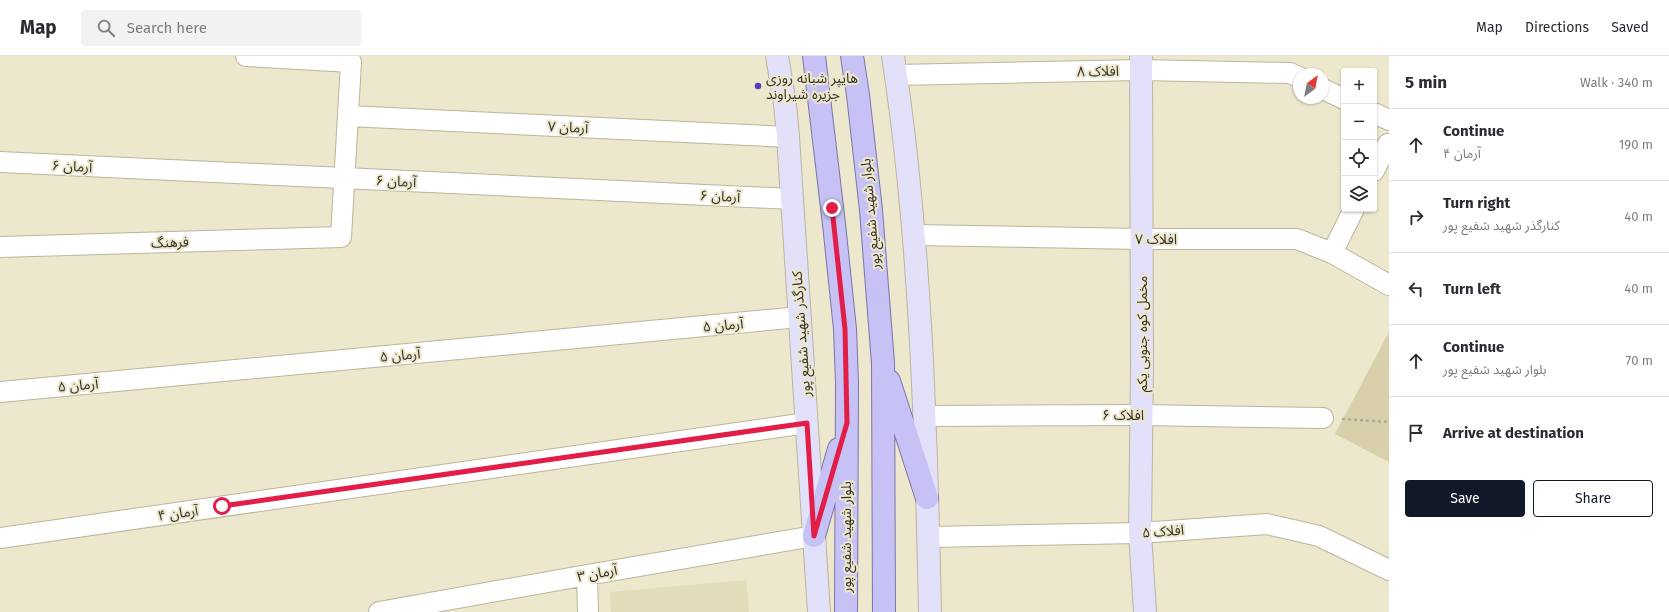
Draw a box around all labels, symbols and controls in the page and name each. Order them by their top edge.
search box [81,10,361,46]
text: Map [20,16,57,39]
icon: search [95,17,117,39]
text: Search here [127,19,207,37]
text: Map [1476,19,1503,36]
text: Directions [1525,19,1589,36]
text: Saved [1611,19,1649,36]
street label: افلاک ۸ [1077,63,1119,80]
north arrow [1293,68,1329,104]
map controls [1341,68,1377,212]
button: + [1341,68,1377,104]
place label: هایپر شبانه روزی جزیره شیراوند [766,70,858,103]
text: 5 min [1405,72,1447,93]
text: Walk · 340 m [1580,75,1653,90]
marker: هایپر شبانه روزی جزیره شیراوند [753,81,763,91]
button: − [1341,104,1377,140]
street label: آرمان ۷ [547,118,590,137]
text: Continue [1443,122,1504,140]
icon: ahead [1405,134,1427,156]
text: 190 m [1619,137,1653,152]
button: locate [1341,140,1377,176]
text: آرمان ۴ [1443,146,1481,161]
street label: آرمان ۶ [51,157,94,176]
street label: بلوار شهید شفیع پور [857,157,886,271]
street label: آرمان ۶ [375,172,418,191]
button: layers [1341,176,1377,212]
street label: آرمان ۶ [699,187,742,206]
text: Turn right [1443,194,1510,212]
route end [823,199,841,217]
icon: right [1405,206,1427,228]
text: 40 m [1624,209,1653,224]
text: کنارگذر شهید شفیع پور [1443,218,1560,233]
street label: افلاک ۷ [1135,231,1177,248]
street label: فرهنگ [151,233,189,252]
street label: کنارگذر شهید شفیع پور [789,270,816,398]
street label: مخمل کوه جنوبی یکم [1134,276,1153,392]
icon: left [1405,278,1427,300]
text: Turn left [1443,280,1501,298]
text: 40 m [1624,281,1653,296]
street label: آرمان ۵ [702,315,745,336]
text: Continue [1443,338,1504,356]
street label: آرمان ۵ [379,345,422,366]
icon: ahead [1405,350,1427,372]
text: 70 m [1626,353,1653,368]
text: بلوار شهید شفیع پور [1443,362,1546,377]
street label: آرمان ۵ [57,375,100,396]
street label: افلاک ۶ [1102,407,1144,424]
icon: arrive [1405,422,1427,444]
text: Arrive at destination [1443,424,1584,442]
button: Save [1405,480,1525,517]
button: Share [1533,480,1653,517]
street label: بلوار شهید شفیع پور [838,481,857,594]
route start [213,497,231,515]
street label: آرمان ۴ [157,502,200,525]
street label: افلاک ۵ [1142,522,1185,541]
street label: آرمان ۳ [576,561,619,585]

